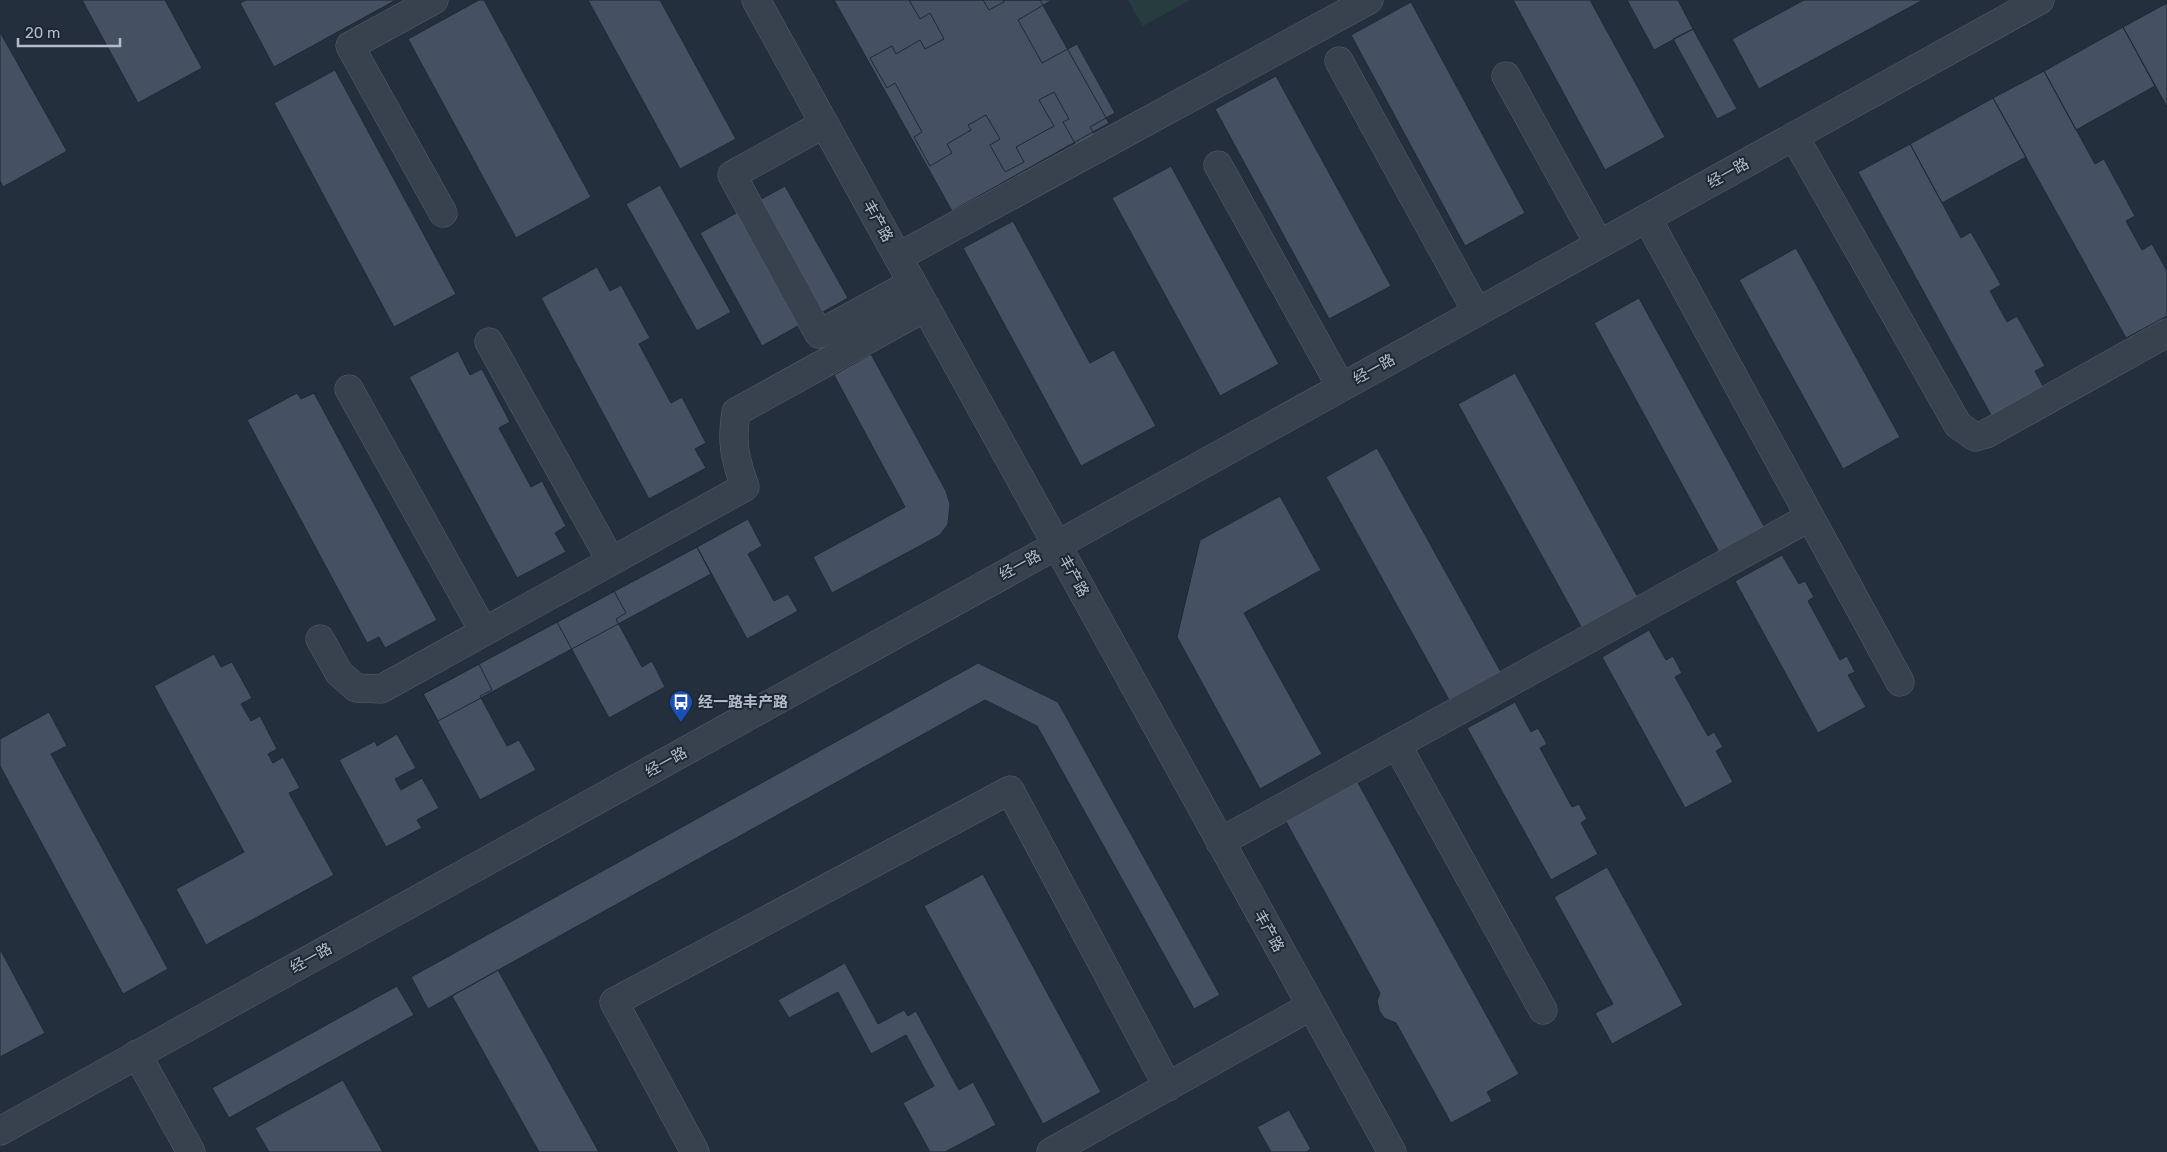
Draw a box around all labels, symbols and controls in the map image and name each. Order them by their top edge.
scale bar [18,15,120,47]
text: 20 m [25,24,60,42]
street label: 经一路 [1704,154,1752,192]
street label: 丰产路 [859,197,897,245]
street label: 经一路 [1350,350,1398,388]
street label: 经一路 [996,546,1044,584]
street label: 丰产路 [1055,552,1093,600]
bus stop icon: 经一路丰产路 [668,689,694,723]
place label: 经一路丰产路 [698,693,788,711]
street label: 经一路 [642,743,690,781]
street label: 丰产路 [1250,907,1288,955]
street label: 经一路 [287,939,335,977]

